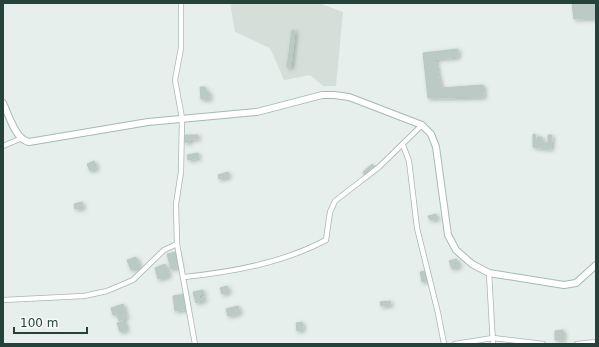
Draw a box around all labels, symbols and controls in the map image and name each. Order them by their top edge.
scale bar [14,309,87,335]
text: 100 m [20,316,58,330]

